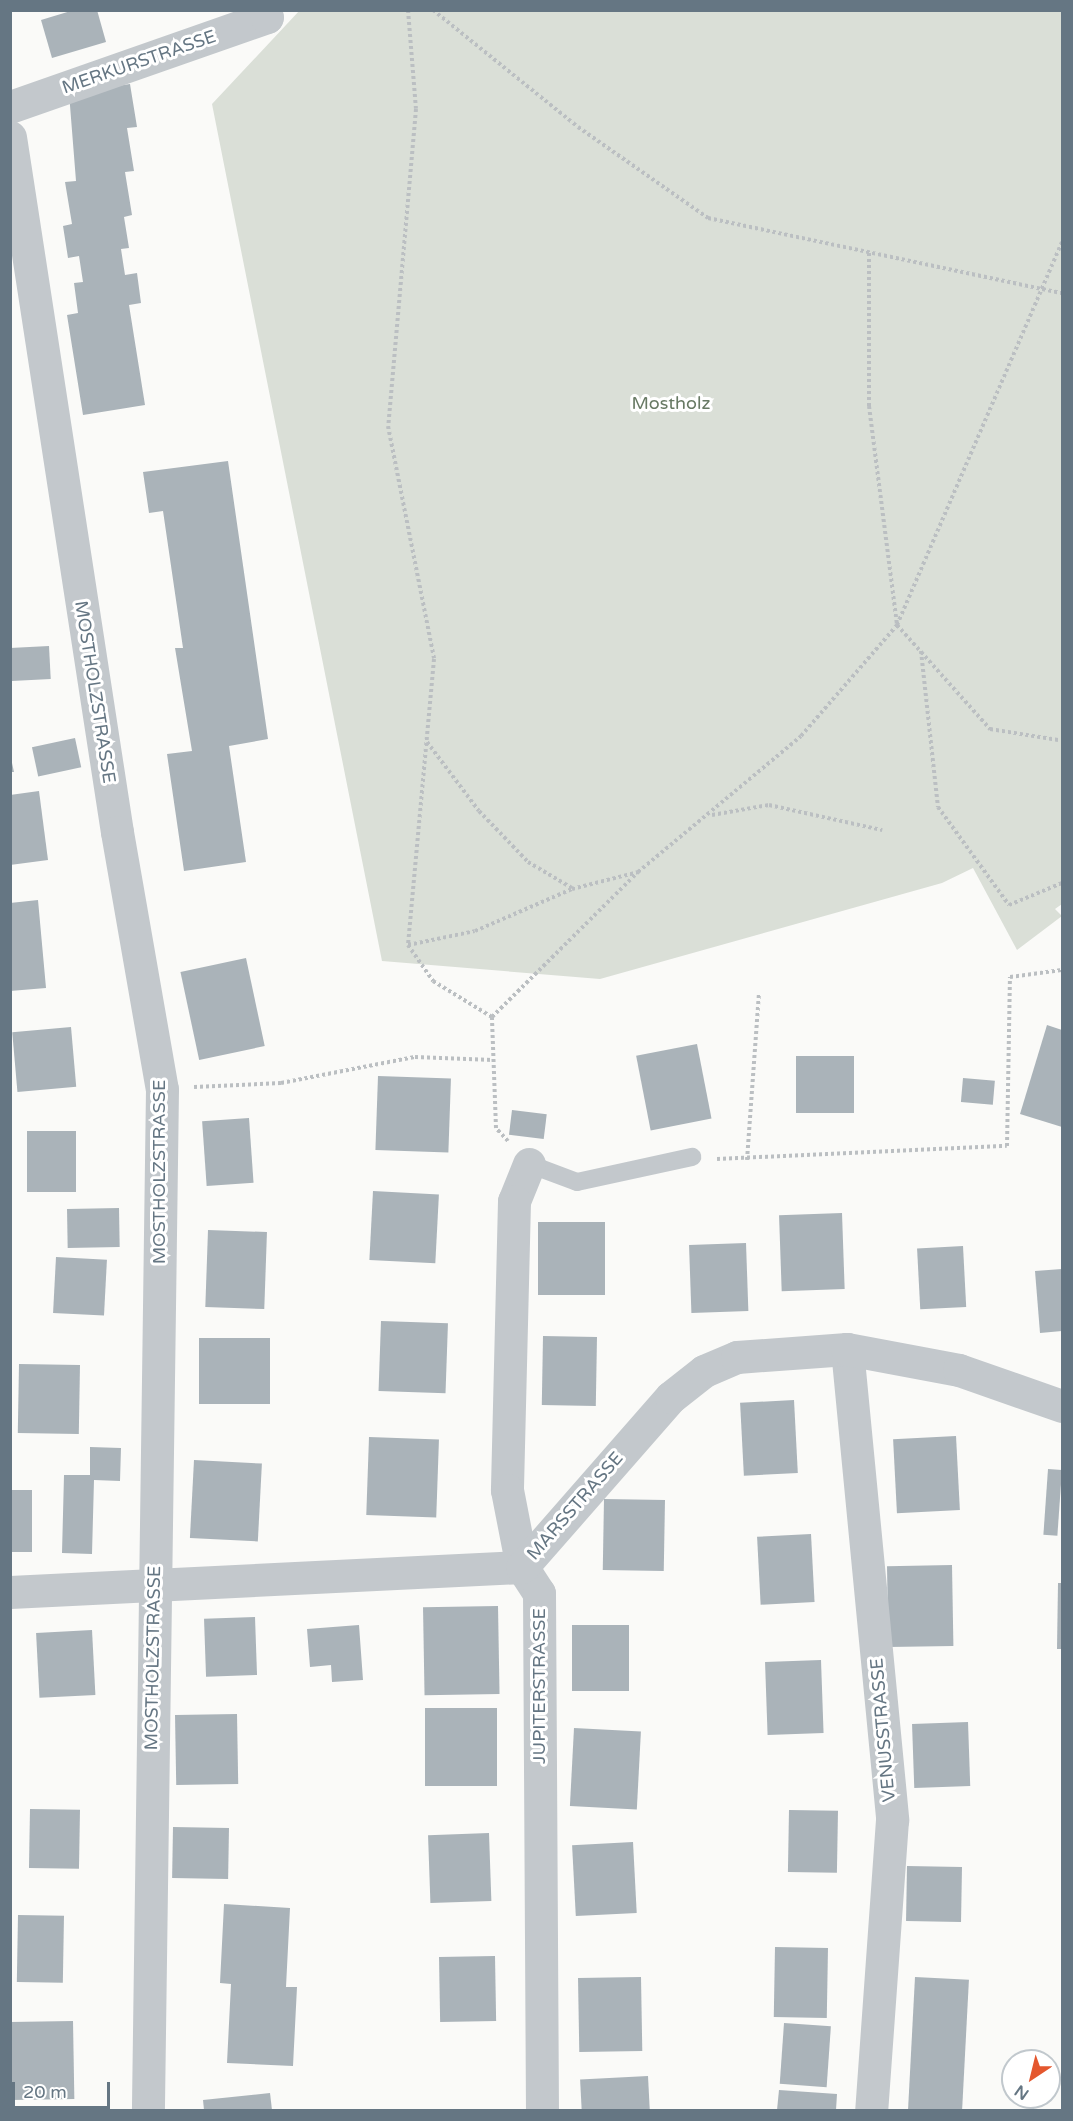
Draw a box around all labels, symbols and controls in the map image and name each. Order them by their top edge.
street label: MERKURSTRASSE [59,25,219,99]
park label: Mostholz [632,392,710,414]
street label: MOSTHOLZSTRASSE [70,599,120,785]
street label: MOSTHOLZSTRASSE [148,1080,170,1264]
street label: MARSSTRASSE [522,1448,628,1564]
street label: MOSTHOLZSTRASSE [141,1565,165,1751]
street label: JUPITERSTRASSE [528,1608,550,1764]
street label: VENUSSTRASSE [866,1657,900,1803]
north arrow [1001,2049,1061,2109]
scale bar [15,2070,112,2108]
text: N [1011,2080,1033,2104]
text: 20 m [23,2081,67,2103]

